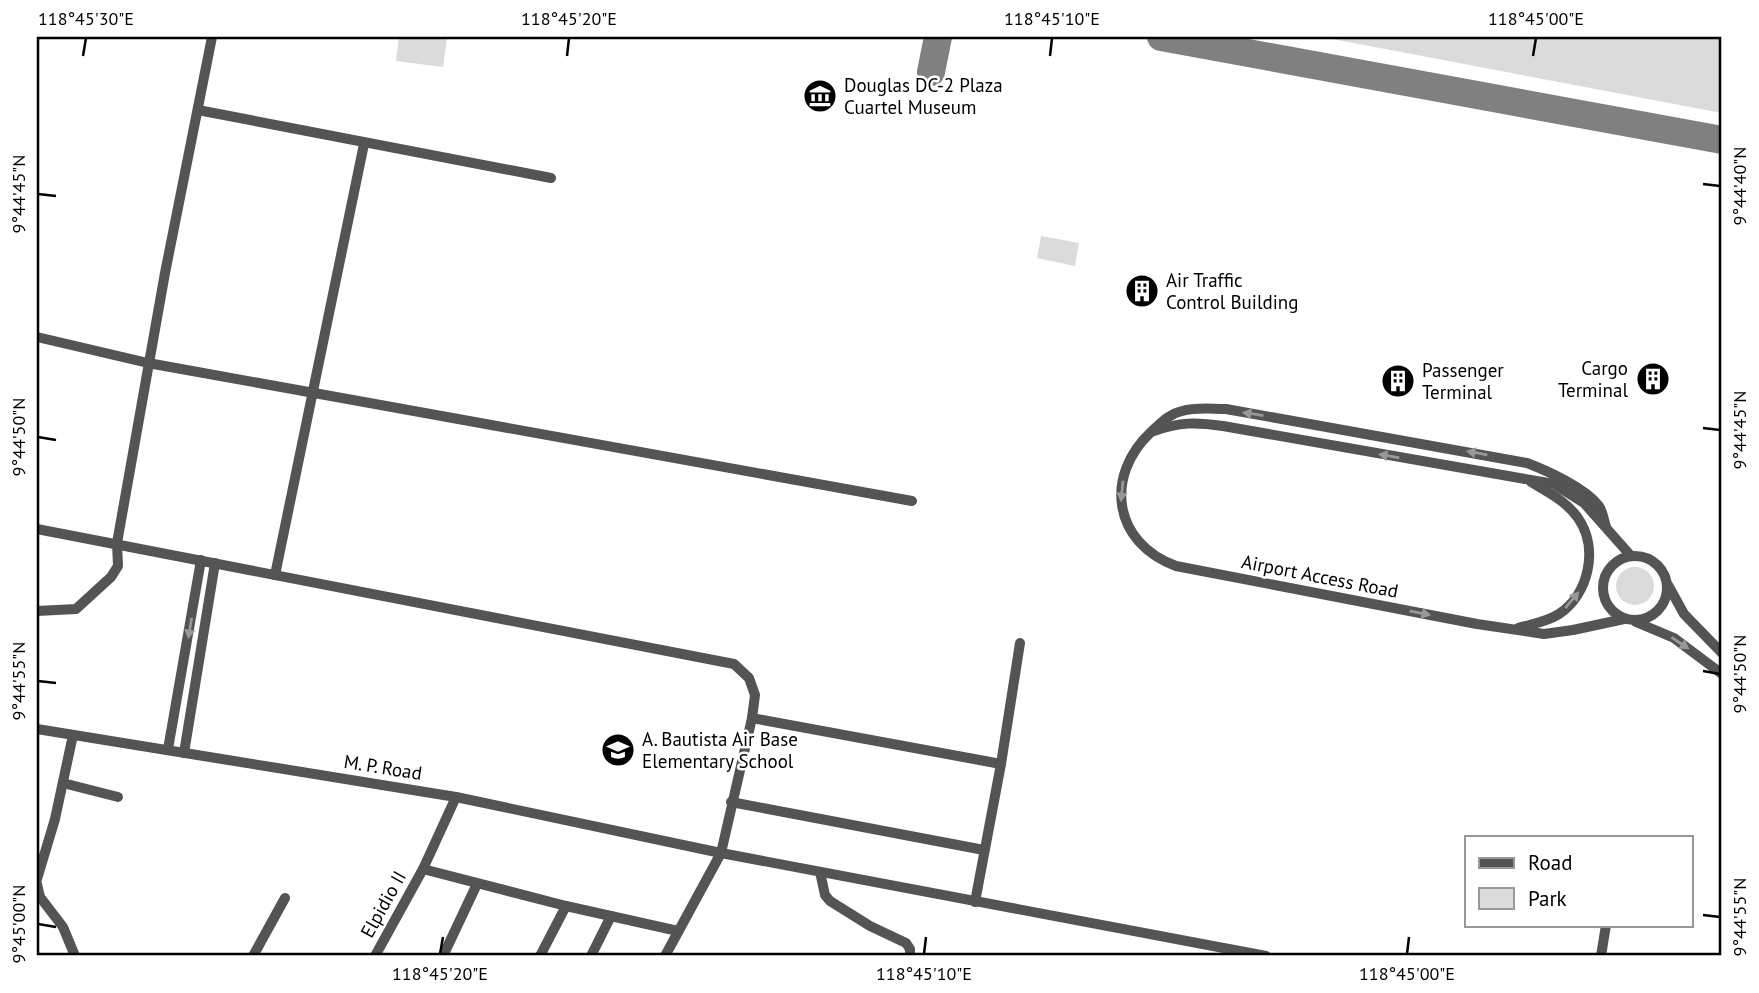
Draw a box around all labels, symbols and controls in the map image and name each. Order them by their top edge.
text: 118°45'30"E [38,7,134,30]
text: 118°45'20"E [521,7,617,30]
text: 118°45'10"E [1004,7,1100,30]
text: 118°45'00"E [1488,7,1584,30]
place label: Douglas DC-2 Plaza Cuartel Museum [844,73,1003,119]
museum icon: Douglas DC-2 Plaza Cuartel Museum [801,77,839,115]
text: 9°44'40"N [1728,147,1751,225]
text: 9°44'45"N [7,155,30,233]
place label: Air Traffic Control Building [1166,268,1298,314]
building icon: Air Traffic Control Building [1123,272,1161,310]
place label: Cargo Terminal [1558,356,1628,402]
place label: Passenger Terminal [1422,358,1504,404]
building icon: Cargo Terminal [1634,360,1672,398]
building icon: Passenger Terminal [1379,362,1417,400]
text: 9°44'45"N [1728,391,1751,469]
text: 9°44'50"N [7,398,30,476]
one-way arrow [1242,408,1264,419]
one-way arrow [1466,447,1488,458]
one-way arrow [1378,450,1400,461]
one-way arrow [1116,480,1127,502]
street label: Airport Access Road [1240,549,1400,603]
one-way arrow [1565,591,1580,609]
one-way arrow [1409,607,1431,618]
one-way arrow [184,617,195,639]
text: 9°44'50"N [1728,635,1751,713]
one-way arrow [1671,636,1690,649]
text: 9°44'55"N [7,642,30,720]
place label: A. Bautista Air Base Elementary School [642,727,798,773]
school or university icon: A. Bautista Air Base Elementary School [599,731,637,769]
street label: M. P. Road [342,749,424,785]
legend [1465,836,1692,926]
text: Road [1528,849,1572,876]
street label: Elpidio II [355,866,411,942]
text: 9°44'55"N [1728,878,1751,956]
text: 9°45'00"N [7,885,30,963]
text: Park [1528,885,1567,912]
text: 118°45'20"E [392,962,488,985]
text: 118°45'10"E [876,962,972,985]
text: 118°45'00"E [1359,962,1455,985]

